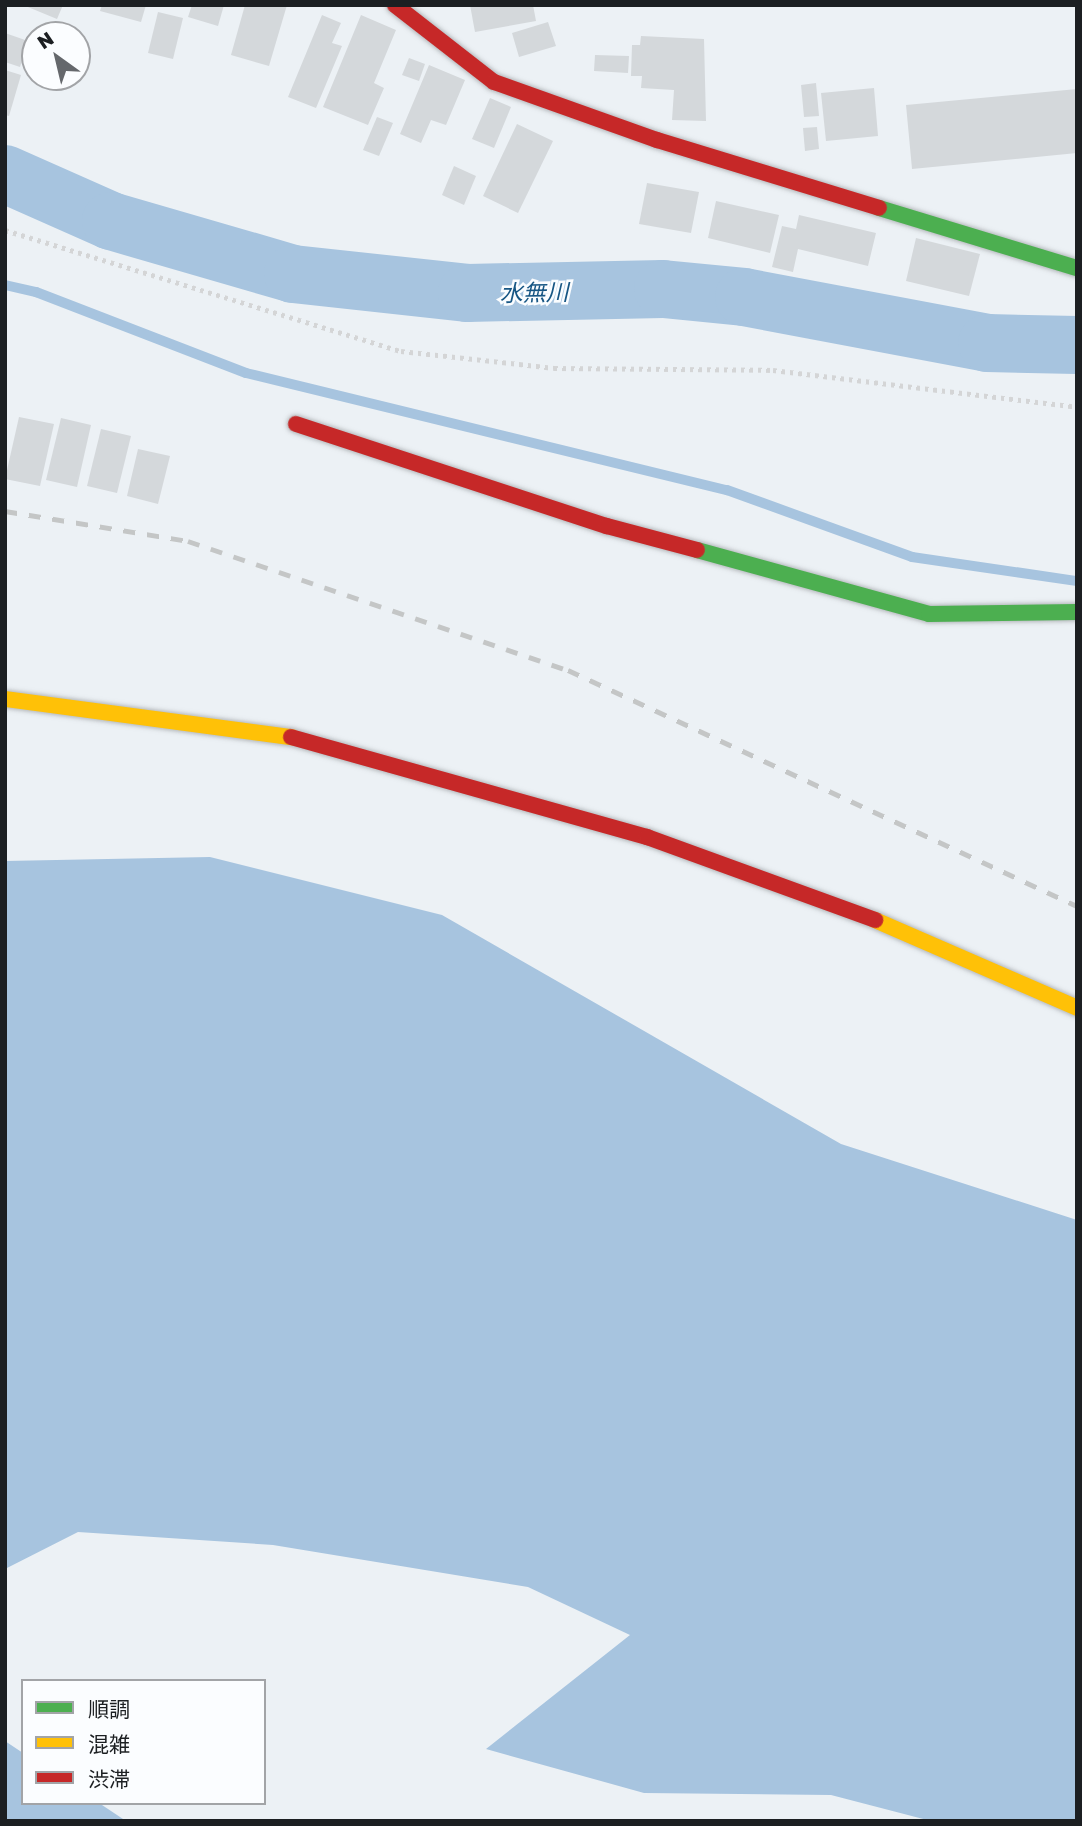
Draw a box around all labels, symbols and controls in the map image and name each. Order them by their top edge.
north arrow [21,21,91,91]
text: N [33,26,58,53]
water label: 水無川 [499,278,569,306]
legend [21,1679,266,1805]
text: 順調 [88,1696,130,1722]
text: 混雑 [88,1731,130,1757]
text: 渋滞 [88,1766,130,1792]

